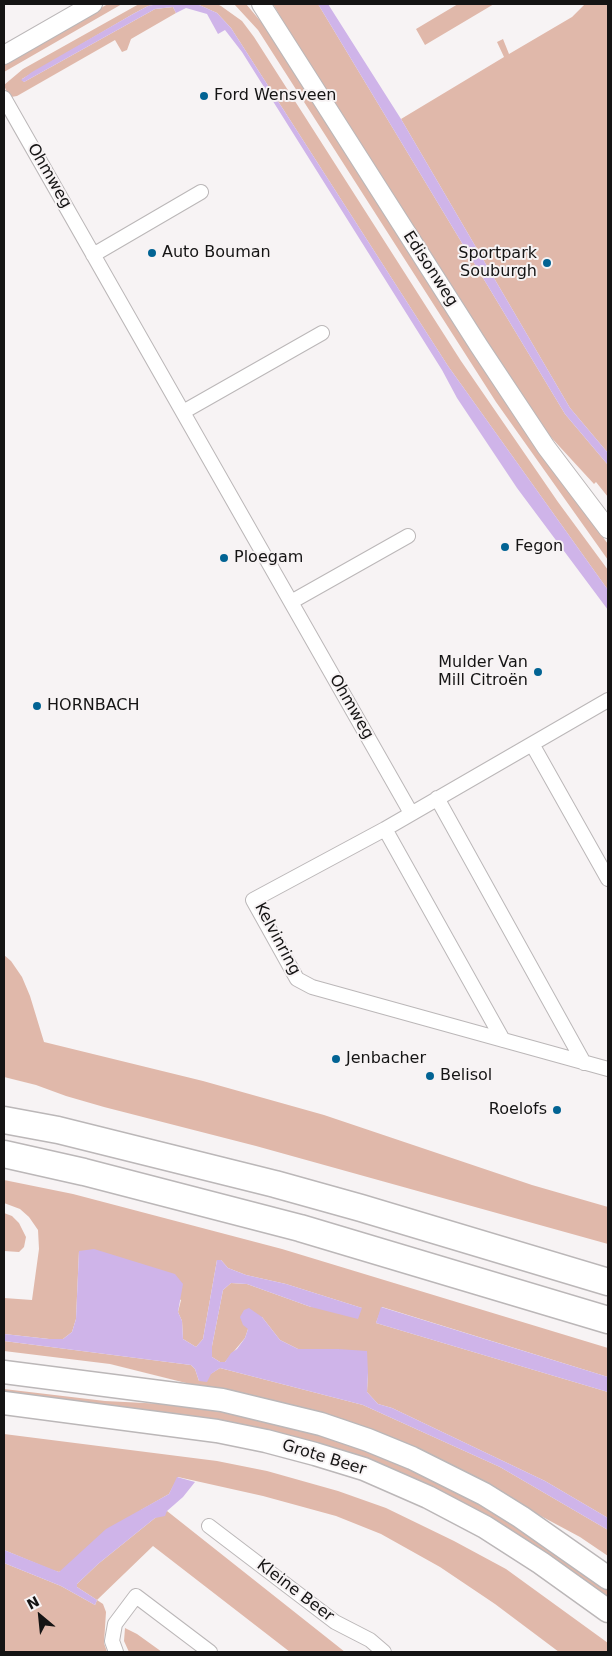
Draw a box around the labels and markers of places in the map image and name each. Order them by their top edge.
place label: Ford Wensveen [214,86,336,106]
marker: Ford Wensveen [198,90,210,102]
place label: Auto Bouman [162,243,271,263]
place label: Sportpark Souburgh [458,244,537,282]
marker: Auto Bouman [146,247,158,259]
marker: Sportpark Souburgh [541,257,553,269]
place label: Fegon [515,537,563,557]
marker: Fegon [499,541,511,553]
place label: Ploegam [234,548,303,568]
marker: Ploegam [218,552,230,564]
place label: Mulder Van Mill Citroën [438,653,528,691]
marker: Mulder Van Mill Citroën [532,666,544,678]
place label: HORNBACH [47,696,140,716]
marker: HORNBACH [31,700,43,712]
place label: Jenbacher [346,1049,426,1069]
marker: Jenbacher [330,1053,342,1065]
place label: Belisol [440,1066,492,1086]
marker: Belisol [424,1070,436,1082]
place label: Roelofs [489,1100,547,1120]
marker: Roelofs [551,1104,563,1116]

